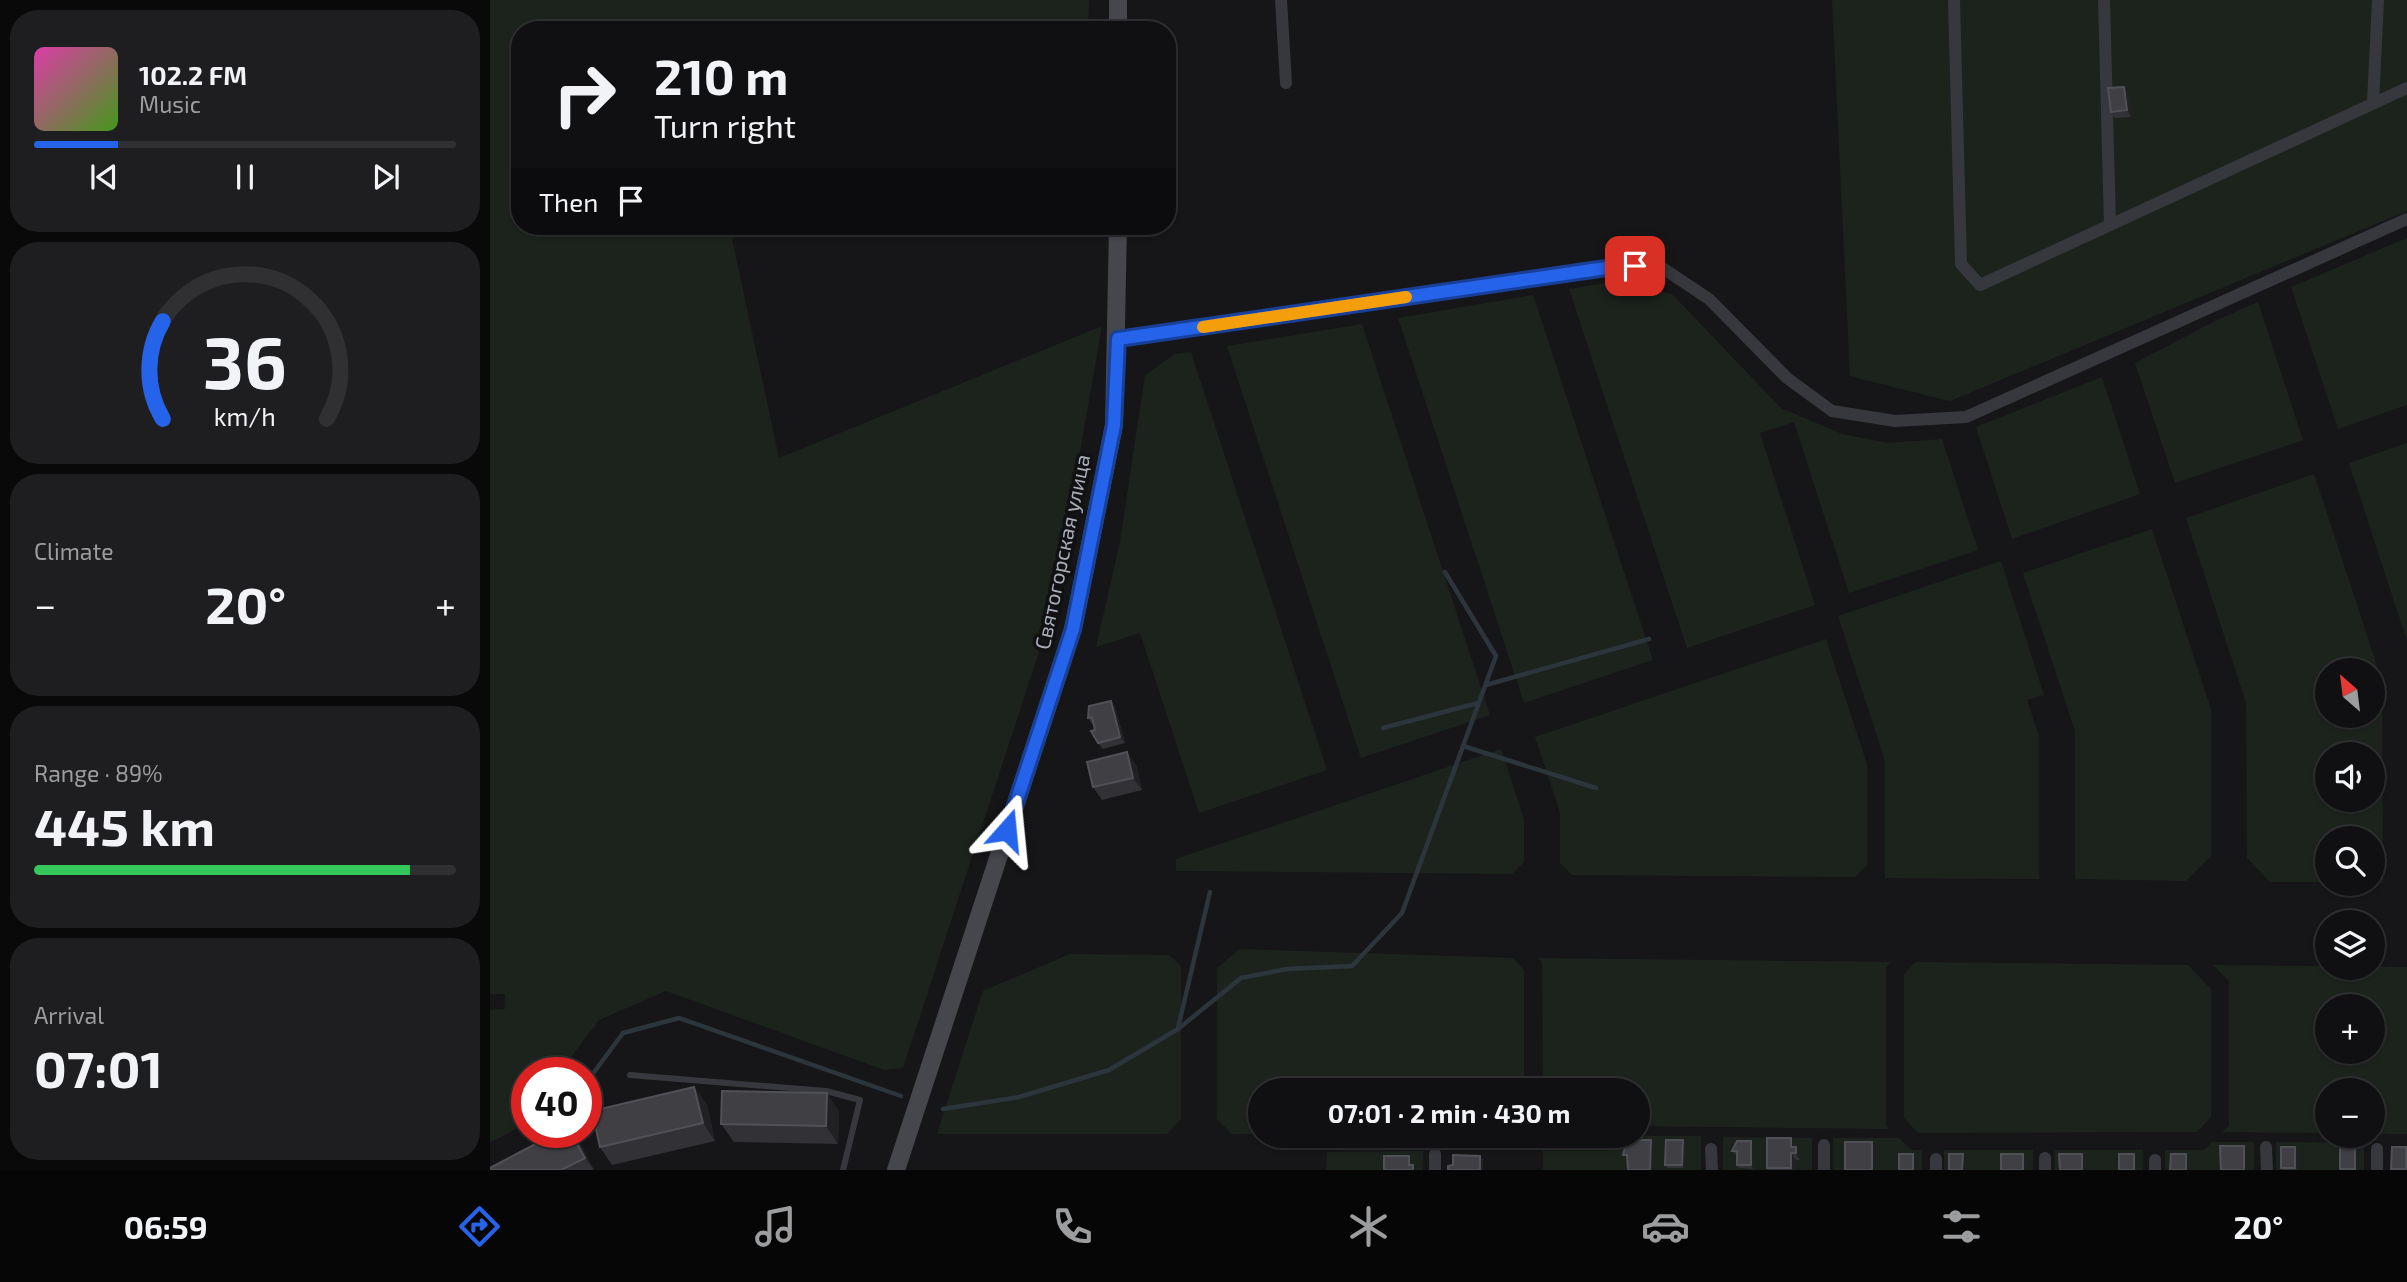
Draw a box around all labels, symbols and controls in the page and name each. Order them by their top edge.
text: 210 m [654,46,788,105]
icon: right [539,49,630,140]
text: 102.2 FM [139,59,247,90]
text: Music [139,90,201,118]
text: Turn right [654,106,796,144]
icon: previous [85,158,123,196]
icon: pause [226,158,264,196]
icon: next [367,158,405,196]
icon: arrive [612,182,650,220]
text: Then [539,186,598,217]
pin [1605,236,1665,296]
icon: arrive [1616,247,1654,285]
text: 36 [203,316,287,404]
text: km/h [214,401,276,431]
street label: Святогорская улица [1029,452,1095,652]
text: Climate [34,537,114,565]
text: 20° [205,572,286,634]
text: − [34,581,56,627]
text: + [435,581,456,627]
north arrow [2315,658,2385,728]
map controls [2315,658,2385,1148]
button: sound [2315,742,2385,812]
text: Range · 89% [34,759,163,787]
position arrow [970,793,1044,867]
text: 445 km [34,794,215,856]
button: search [2315,826,2385,896]
button: layers [2315,910,2385,980]
button: + [2315,994,2385,1064]
text: Arrival [34,1001,104,1029]
text: 07:01 [34,1036,163,1098]
speed limit sign: 40 [511,1057,602,1148]
button: − [2315,1078,2385,1148]
text: 07:01 · 2 min · 430 m [1328,1097,1570,1128]
icon: directions [455,1202,504,1251]
icon: music [751,1202,800,1251]
icon: phone [1048,1202,1097,1251]
icon: climate [1344,1202,1393,1251]
icon: car [1641,1202,1690,1251]
icon: filters [1937,1202,1986,1251]
text: 06:59 [124,1207,208,1245]
text: 20° [2233,1207,2283,1245]

